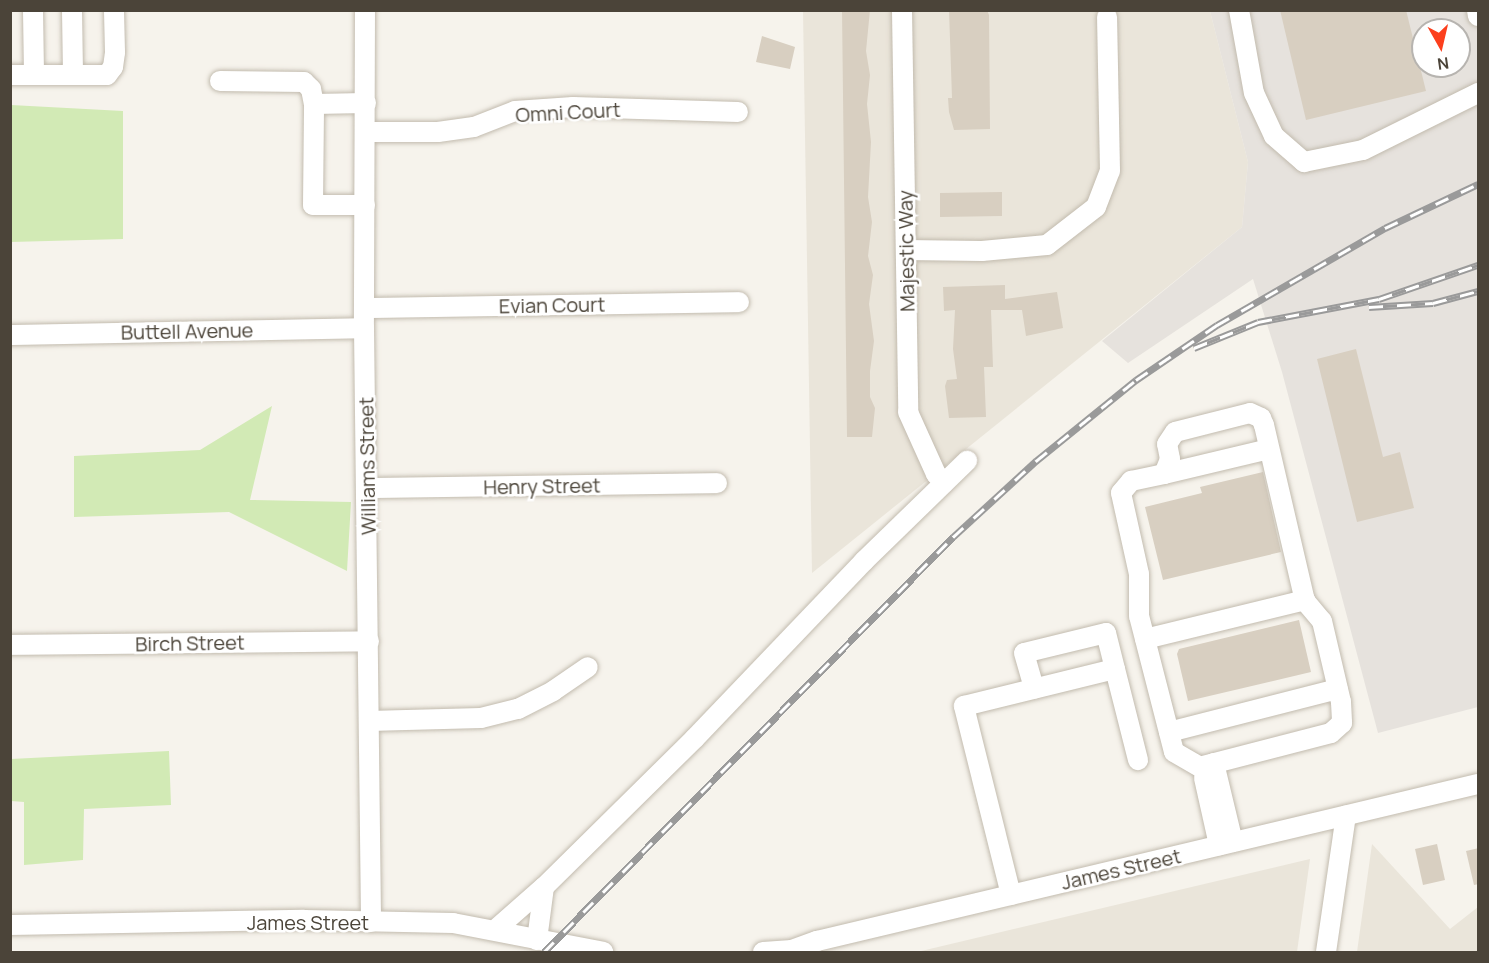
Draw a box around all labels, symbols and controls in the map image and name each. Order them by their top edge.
north arrow [1411,18,1471,78]
text: N [1436,52,1450,76]
street label: Omni Court [515,97,621,127]
street label: Majestic Way [893,190,919,312]
street label: Evian Court [499,292,605,318]
street label: Buttell Avenue [121,318,253,344]
street label: Williams Street [354,397,380,535]
street label: Henry Street [483,473,601,499]
street label: Birch Street [135,630,245,656]
street label: James Street [1059,844,1183,894]
street label: James Street [247,910,369,934]

